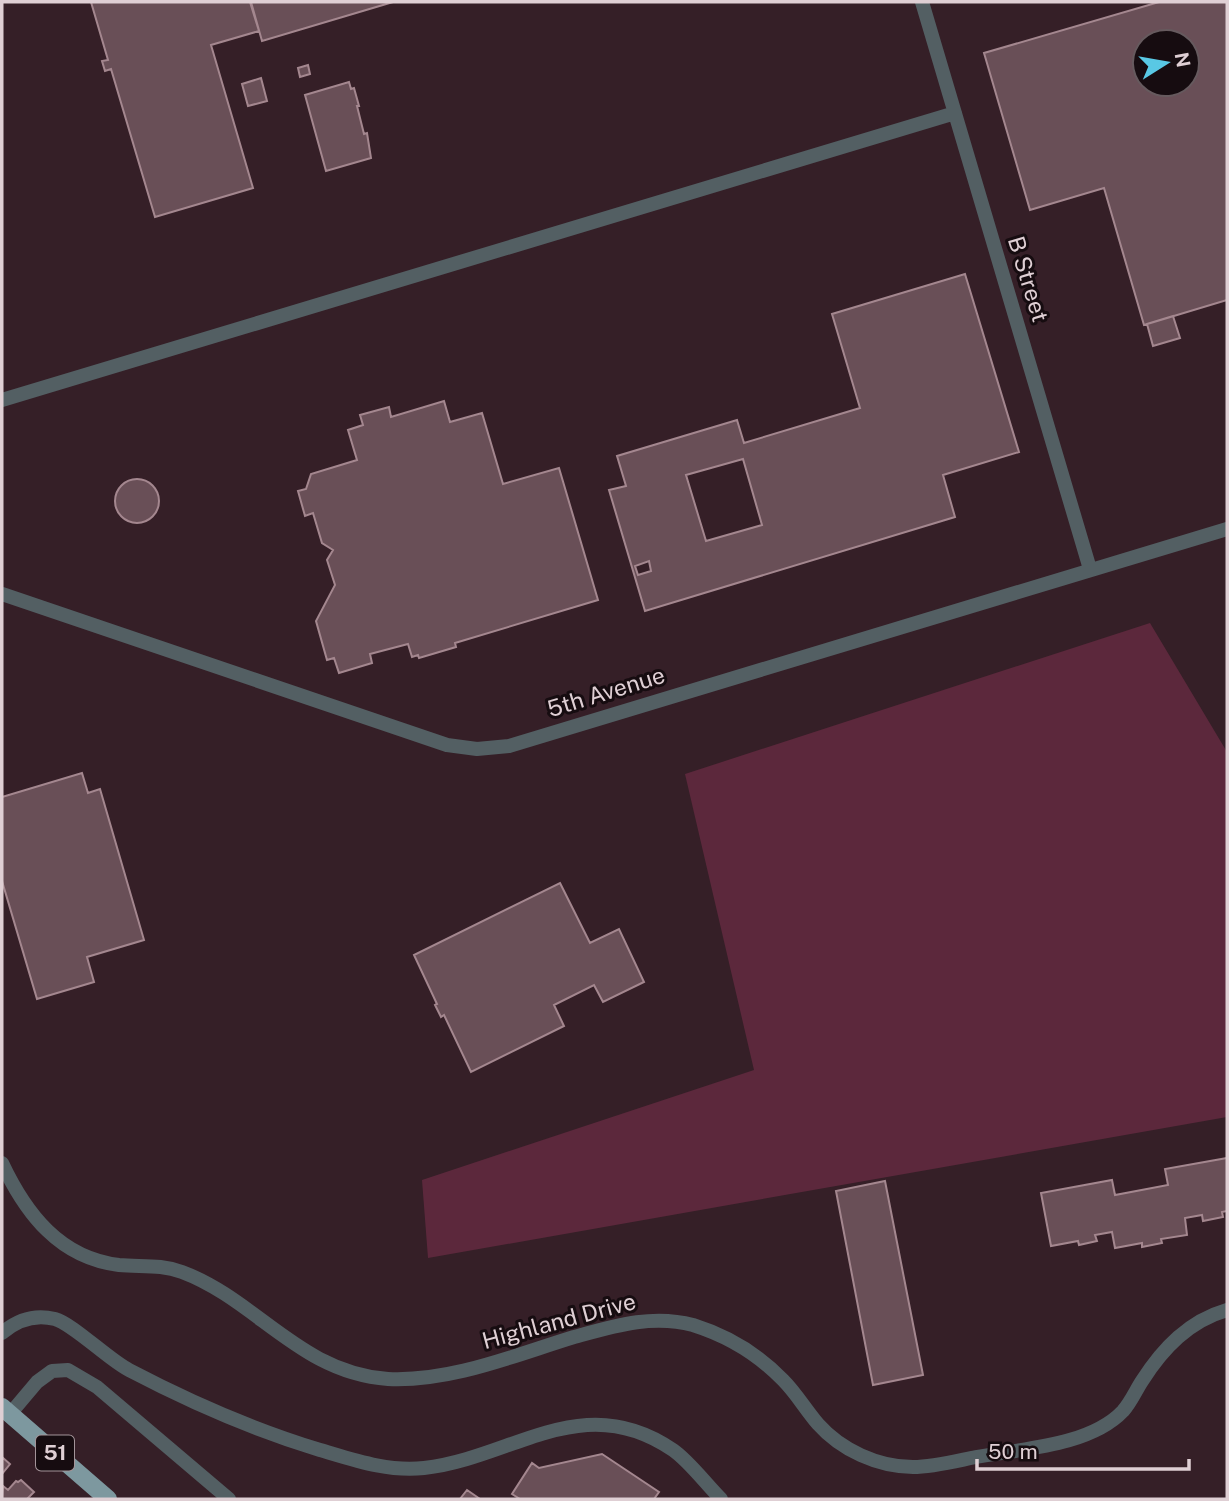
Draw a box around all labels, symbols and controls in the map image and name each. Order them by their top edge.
north arrow [1131,28,1201,98]
text: N [1170,50,1195,69]
street label: B Street [1003,233,1054,325]
street label: 5th Avenue [544,661,668,722]
street label: Highland Drive [479,1287,639,1354]
scale bar [977,1428,1189,1472]
road number: 51 [36,1436,74,1470]
text: 50 m [988,1439,1038,1464]

